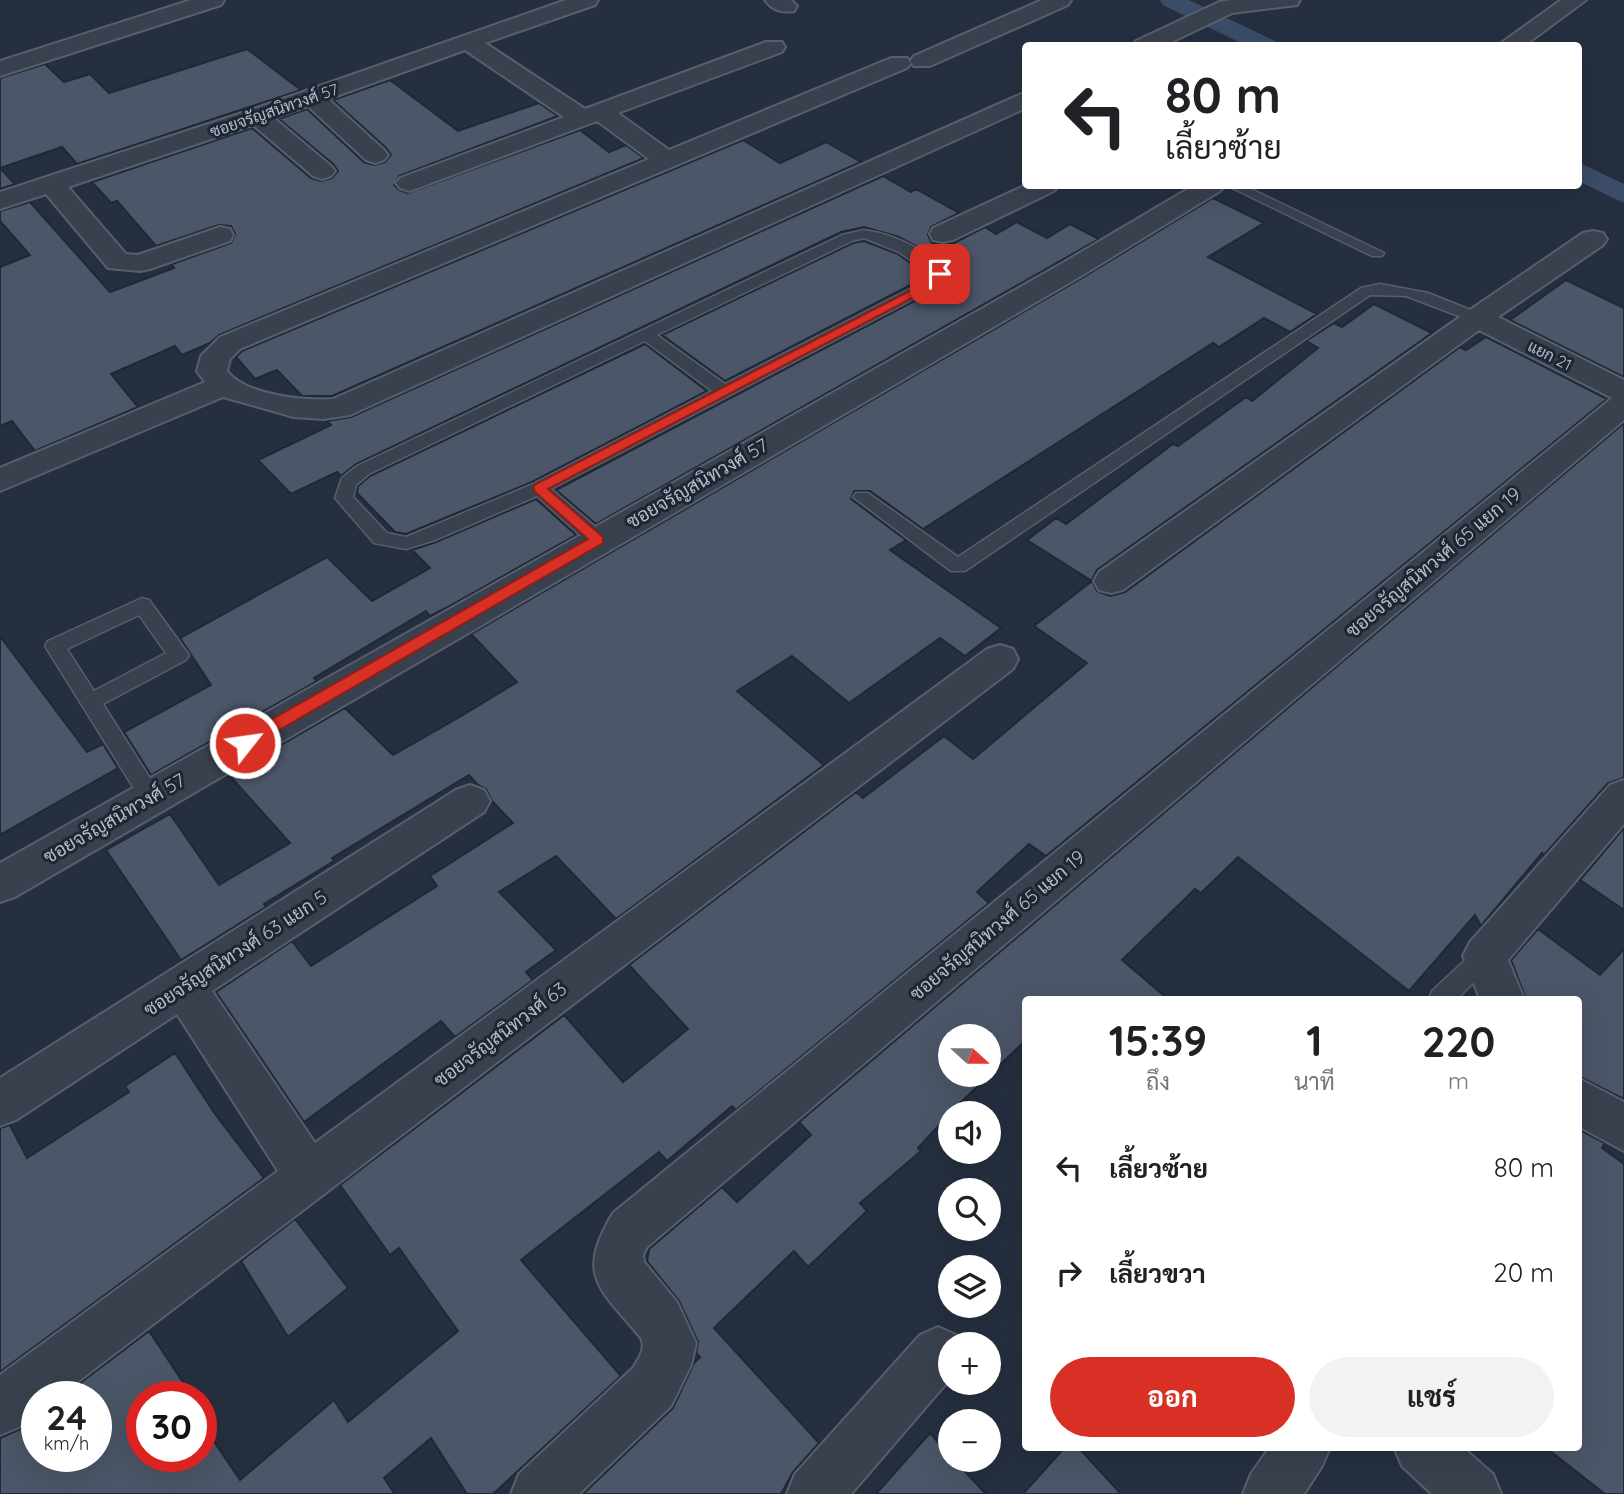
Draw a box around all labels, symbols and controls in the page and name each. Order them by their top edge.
text: 80 m [1165,64,1281,125]
icon: left [1050,70,1141,161]
street label: ซอยจรัญสนิทวงศ์ 57 [206,77,341,141]
text: เลี้ยวซ้าย [1165,127,1282,167]
pin [910,244,970,304]
icon: arrive [921,255,959,293]
street label: แยก 21 [1525,335,1575,375]
street label: ซอยจรัญสนิทวงศ์ 57 [622,432,772,533]
street label: ซอยจรัญสนิทวงศ์ 65 แยก 19 [1341,482,1525,642]
position arrow [208,706,282,780]
street label: ซอยจรัญสนิทวงศ์ 57 [39,767,189,868]
street label: ซอยจรัญสนิทวงศ์ 65 แยก 19 [905,845,1089,1005]
street label: ซอยจรัญสนิทวงศ์ 63 แยก 5 [139,885,331,1021]
street label: ซอยจรัญสนิทวงศ์ 63 [429,976,571,1092]
text: 15:39 [1109,1014,1207,1067]
text: 1 [1306,1014,1323,1067]
text: 220 [1422,1015,1495,1068]
north arrow [938,1024,1001,1087]
map controls [938,1024,1001,1472]
text: m [1448,1066,1469,1095]
text: ถึง [1146,1067,1170,1096]
text: นาที [1294,1067,1335,1096]
button: sound [938,1101,1001,1164]
icon: left [1050,1149,1088,1187]
text: 80 m [1494,1151,1554,1184]
text: เลี้ยวซ้าย [1109,1152,1208,1185]
button: search [938,1178,1001,1241]
icon: right [1050,1254,1088,1292]
button: layers [938,1255,1001,1318]
text: 20 m [1493,1256,1554,1289]
text: เลี้ยวขวา [1109,1257,1206,1290]
button: + [938,1332,1001,1395]
button: ออก [1050,1357,1295,1437]
button: แชร์ [1309,1357,1554,1437]
speed limit sign: 30 [126,1381,217,1472]
text: 24 [46,1395,87,1439]
button: − [938,1409,1001,1472]
text: km/h [44,1432,89,1455]

